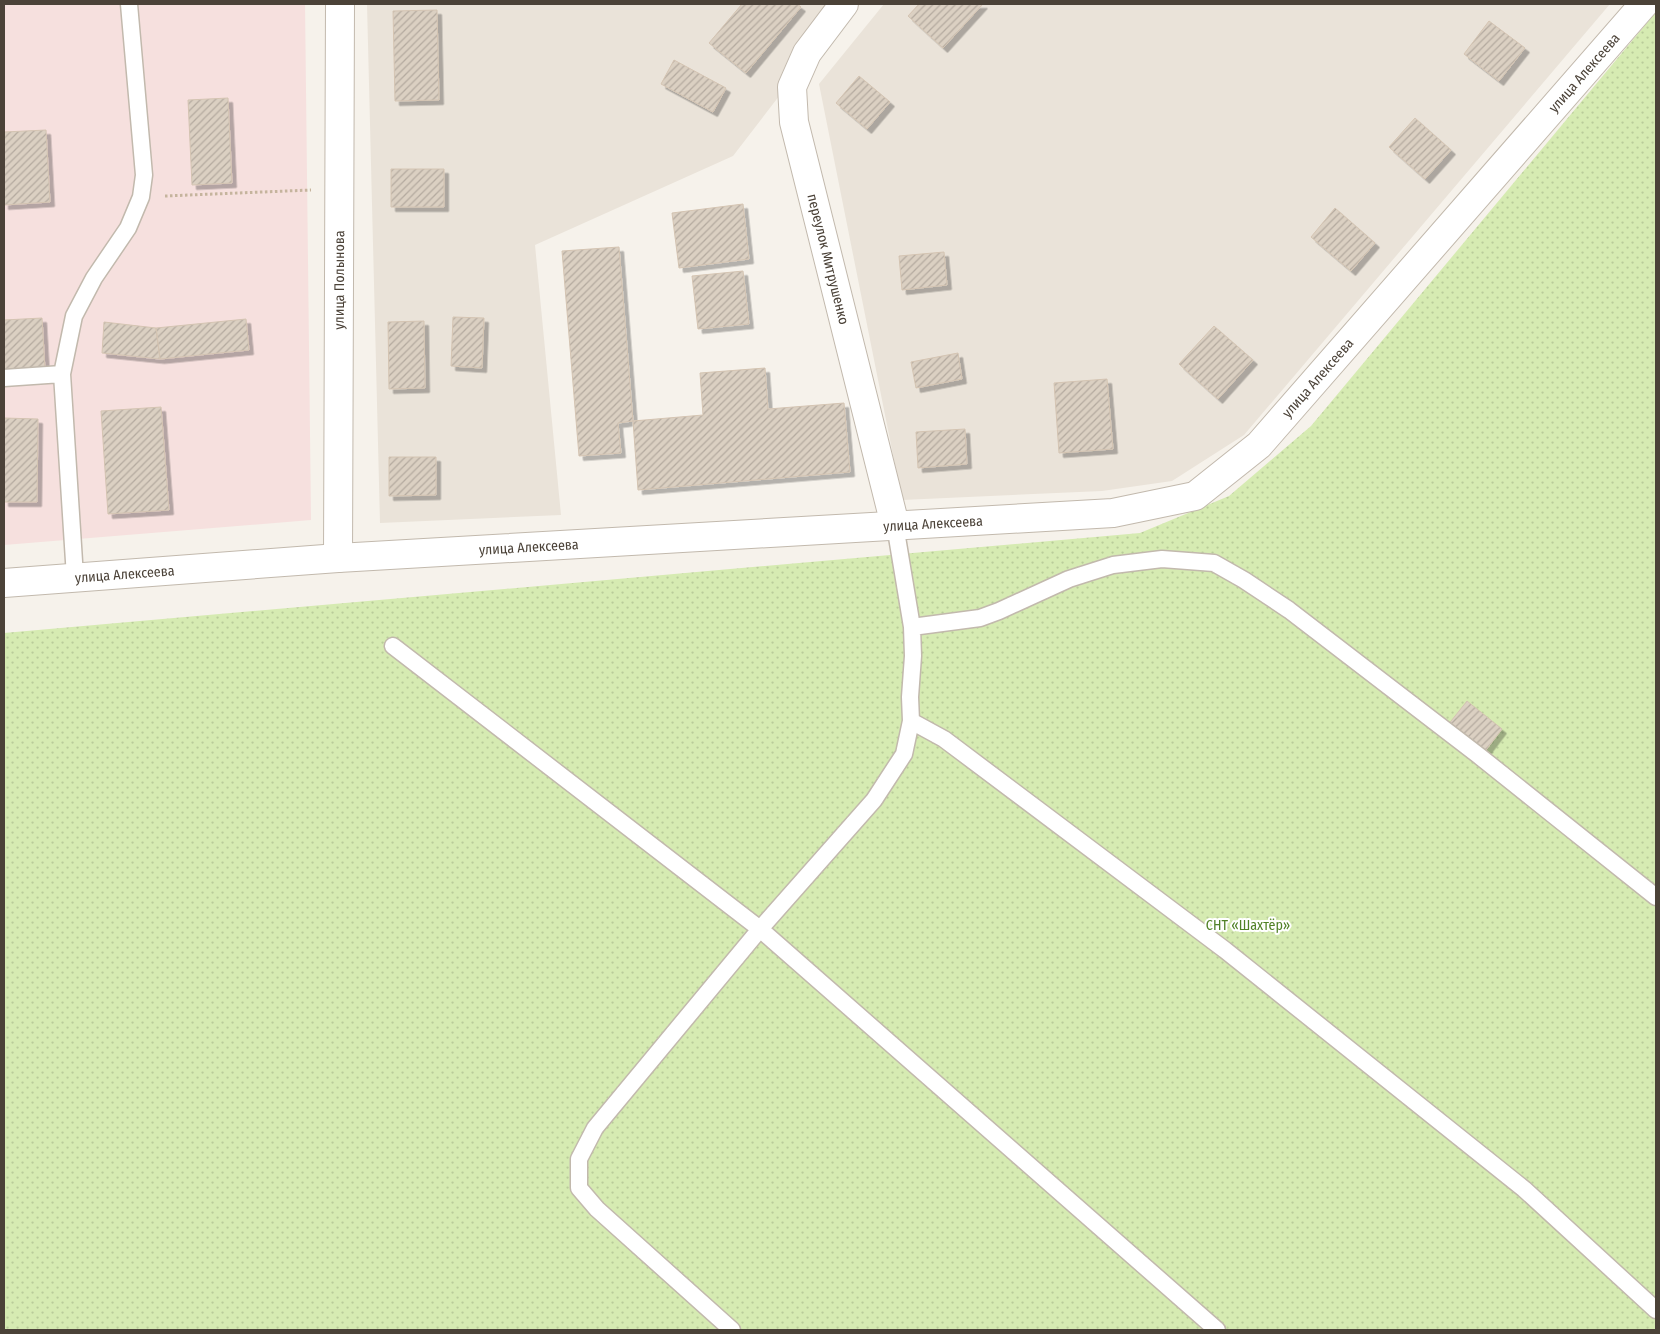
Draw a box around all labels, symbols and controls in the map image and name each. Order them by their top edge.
street label: улица Алексеева [1545,30,1624,116]
street label: переулок Митрушенко [803,192,852,326]
street label: улица Полынова [331,230,348,330]
street label: улица Алексеева [1279,335,1357,421]
street label: улица Алексеева [883,513,983,535]
street label: улица Алексеева [479,536,579,559]
street label: улица Алексеева [74,562,175,587]
park label: СНТ «Шахтёр» [1206,917,1290,934]

